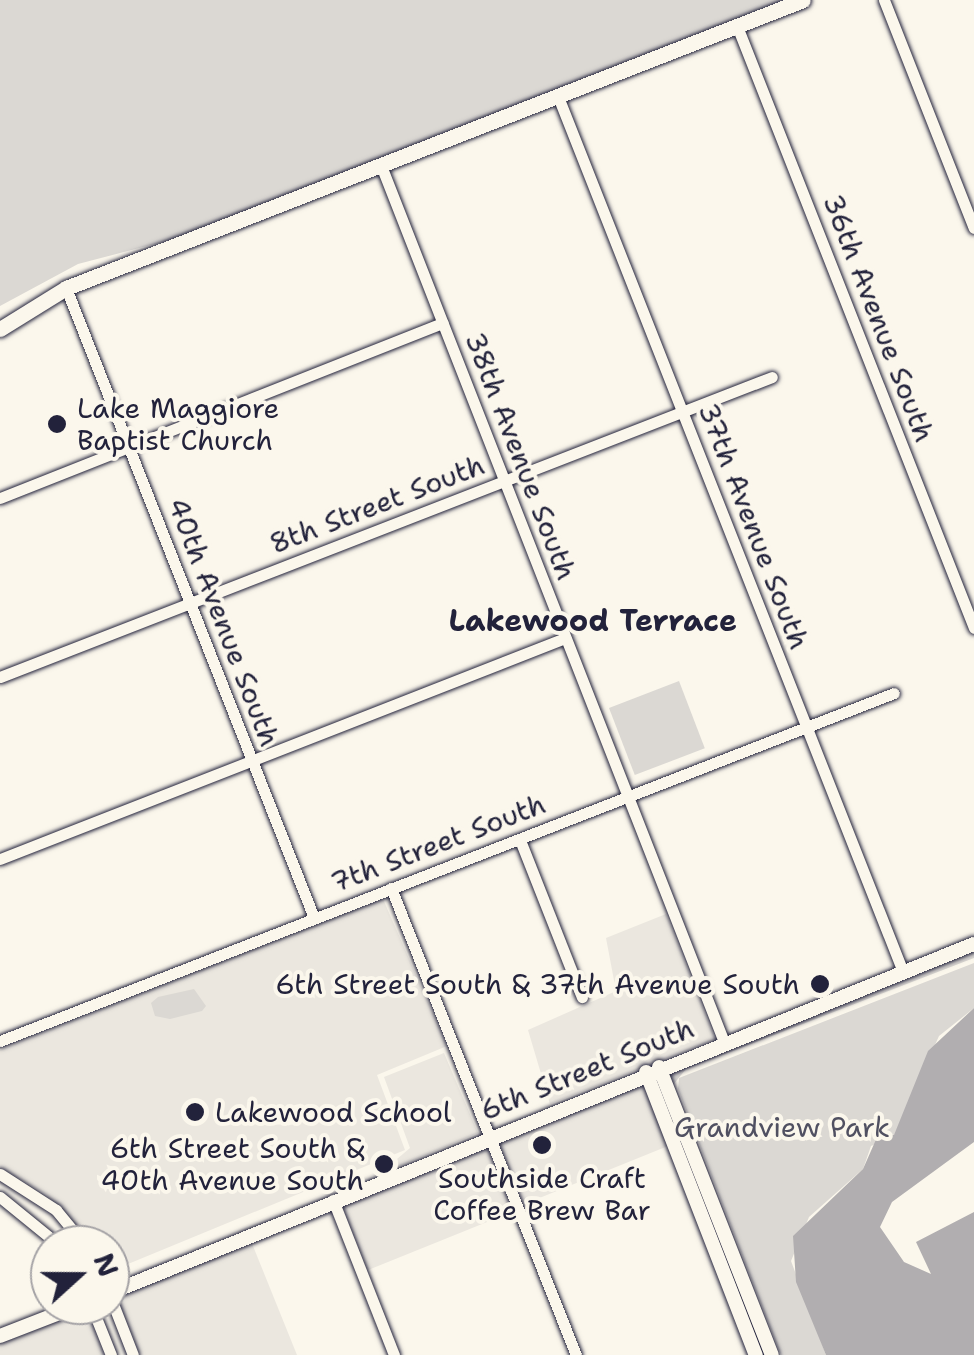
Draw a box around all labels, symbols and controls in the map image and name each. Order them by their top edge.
street label: 36th Avenue South [816,189,942,447]
street label: 38th Avenue South [458,327,584,585]
place label: Lake Maggiore Baptist Church [77,391,279,457]
street label: 37th Avenue South [692,398,816,654]
marker: Lake Maggiore Baptist Church [46,413,68,435]
street label: 8th Street South [265,448,489,560]
street label: 40th Avenue South [161,493,287,751]
district label: Lakewood Terrace [449,603,737,639]
street label: 7th Street South [326,787,550,899]
place label: 6th Street South & 37th Avenue South [275,967,800,1001]
marker: 6th Street South & 37th Avenue South [809,973,831,995]
street label: 6th Street South [475,1011,699,1127]
place label: Lakewood School [215,1095,451,1129]
marker: Lakewood School [184,1101,206,1123]
park label: Grandview Park [674,1110,890,1144]
place label: 6th Street South & 40th Avenue South [100,1131,364,1197]
marker: Southside Craft Coffee Brew Bar [531,1134,553,1156]
marker: 6th Street South & 40th Avenue South [373,1153,395,1175]
place label: Southside Craft Coffee Brew Bar [433,1161,651,1227]
north arrow [30,1225,130,1325]
text: N [84,1248,128,1282]

